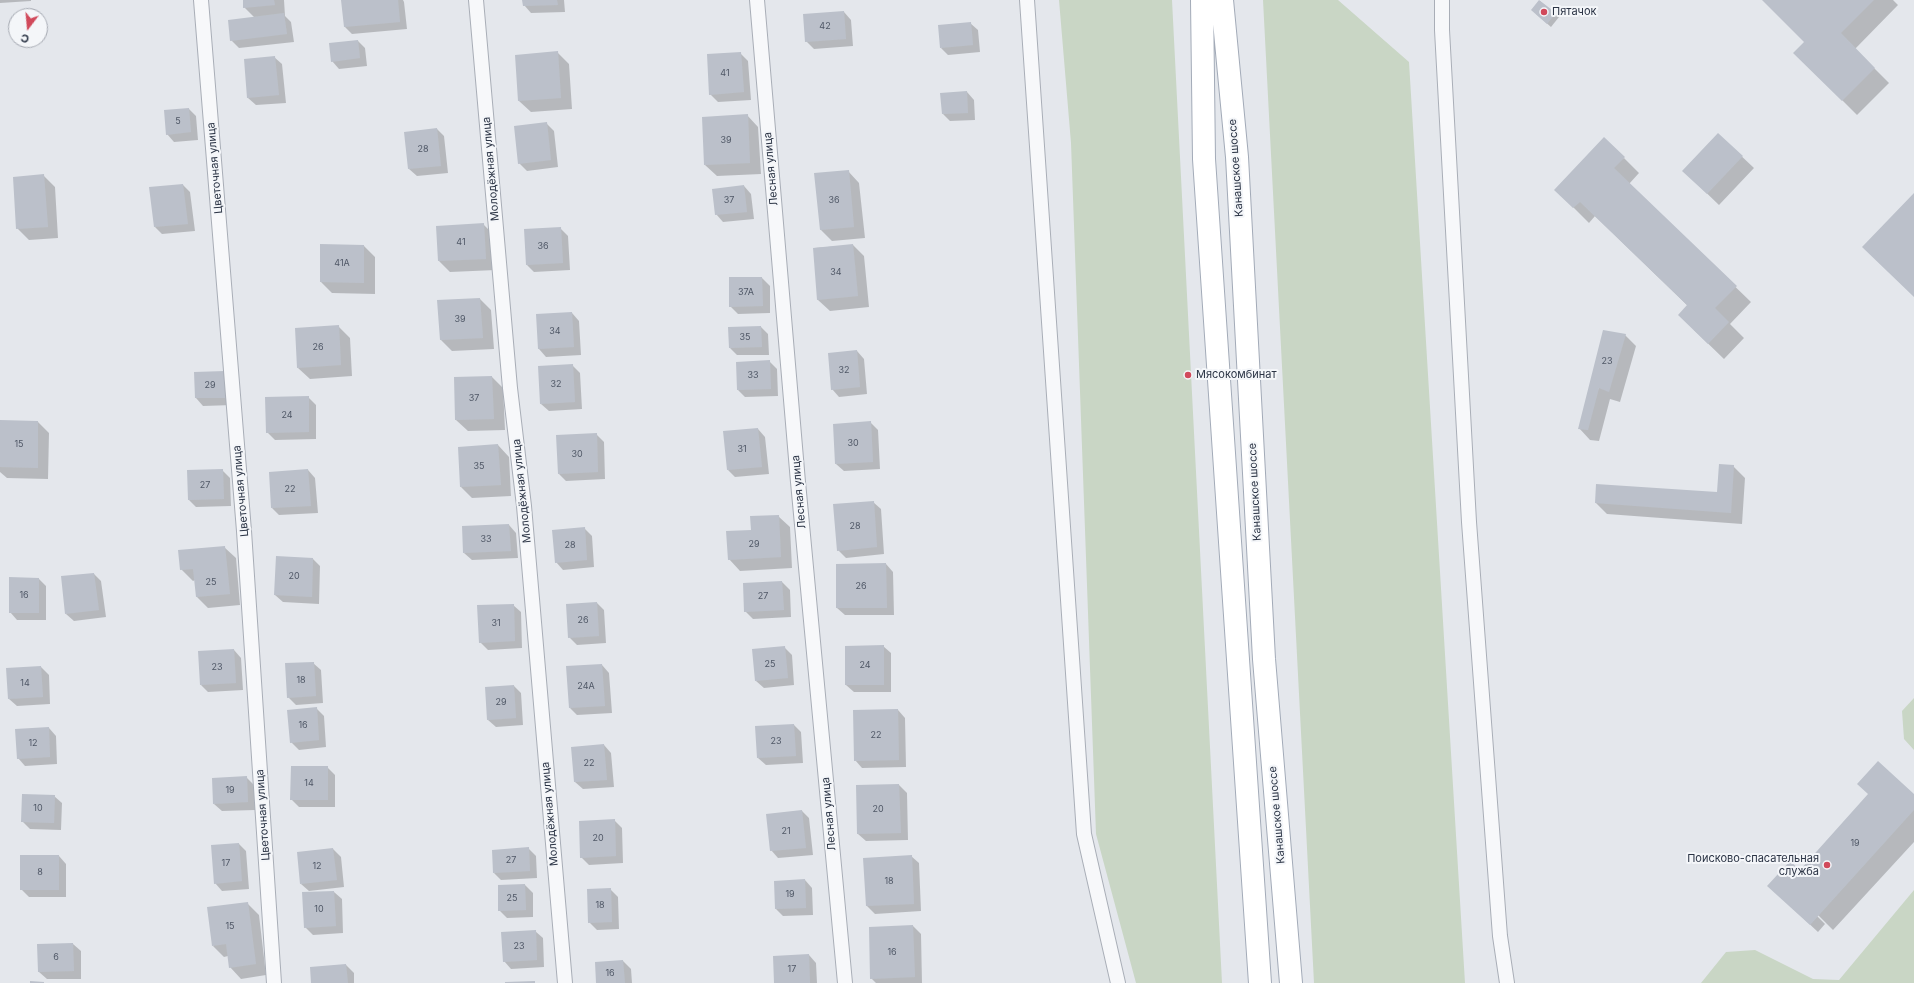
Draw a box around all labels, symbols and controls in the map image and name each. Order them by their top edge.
place label: Пятачок [1552,5,1596,19]
marker: Пятачок [1539,7,1549,17]
north arrow [8,8,48,48]
house number: 42 [819,21,831,31]
text: С [19,31,31,46]
house number: 41 [720,68,730,78]
house number: 5 [175,116,181,126]
street label: Молодёжная улица [480,116,502,222]
street label: Канашское шоссе [1226,119,1246,217]
street label: Цветочная улица [204,122,226,214]
street label: Лесная улица [761,132,781,206]
house number: 39 [720,135,732,145]
house number: 28 [417,144,429,154]
house number: 37 [724,195,734,205]
house number: 36 [828,195,840,205]
house number: 41 [456,237,466,247]
house number: 36 [537,241,549,251]
house number: 41А [334,258,350,268]
house number: 34 [830,267,842,277]
house number: 37А [738,287,754,297]
house number: 39 [454,314,466,324]
house number: 34 [549,326,561,336]
house number: 35 [739,332,751,342]
house number: 26 [312,342,324,352]
house number: 23 [1601,356,1613,366]
house number: 32 [838,365,850,375]
place label: Мясокомбинат [1196,368,1277,382]
house number: 33 [747,370,759,380]
marker: Мясокомбинат [1183,370,1193,380]
house number: 32 [550,379,562,389]
house number: 29 [204,380,216,390]
house number: 37 [469,393,479,403]
house number: 24 [281,410,293,420]
street label: Молодёжная улица [510,438,534,544]
house number: 30 [847,438,859,448]
house number: 15 [14,439,24,449]
street label: Канашское шоссе [1246,443,1264,541]
house number: 31 [737,444,747,454]
street label: Цветочная улица [230,445,252,537]
house number: 30 [571,449,583,459]
street label: Лесная улица [789,455,809,529]
house number: 35 [473,461,485,471]
house number: 27 [200,480,210,490]
house number: 22 [285,484,295,494]
house number: 28 [849,521,861,531]
house number: 33 [480,534,492,544]
house number: 29 [748,539,760,549]
house number: 28 [564,540,576,550]
house number: 20 [288,571,300,581]
house number: 25 [206,577,216,587]
house number: 26 [855,581,867,591]
house number: 16 [19,590,29,600]
house number: 27 [758,591,768,601]
house number: 26 [577,615,589,625]
house number: 31 [491,618,501,628]
house number: 25 [765,659,775,669]
house number: 24 [859,660,871,670]
house number: 23 [211,662,223,672]
house number: 18 [296,675,306,685]
house number: 14 [20,678,30,688]
house number: 24А [577,681,595,691]
house number: 29 [495,697,507,707]
house number: 16 [298,720,308,730]
house number: 22 [871,730,881,740]
house number: 23 [770,736,782,746]
house number: 12 [28,738,38,748]
house number: 22 [584,758,594,768]
street label: Молодёжная улица [539,761,561,867]
street label: Канашское шоссе [1266,766,1288,864]
street label: Цветочная улица [253,769,273,861]
street label: Лесная улица [819,777,839,851]
house number: 14 [304,778,314,788]
house number: 19 [225,785,235,795]
house number: 10 [33,803,43,813]
house number: 20 [872,804,884,814]
house number: 21 [781,826,791,836]
house number: 20 [592,833,604,843]
house number: 19 [1850,838,1860,848]
place label: Поисково-спасательная служба [1687,852,1819,878]
house number: 27 [506,855,516,865]
house number: 17 [222,858,230,868]
marker: Поисково-спасательная служба [1822,860,1832,870]
house number: 12 [312,861,322,871]
house number: 8 [37,867,43,877]
house number: 18 [884,876,894,886]
house number: 19 [785,889,795,899]
house number: 25 [507,893,517,903]
house number: 18 [595,900,605,910]
house number: 10 [314,904,324,914]
house number: 15 [225,921,235,931]
house number: 23 [513,941,525,951]
house number: 16 [887,947,897,957]
house number: 6 [53,952,59,962]
house number: 17 [788,964,796,974]
house number: 16 [605,968,615,978]

